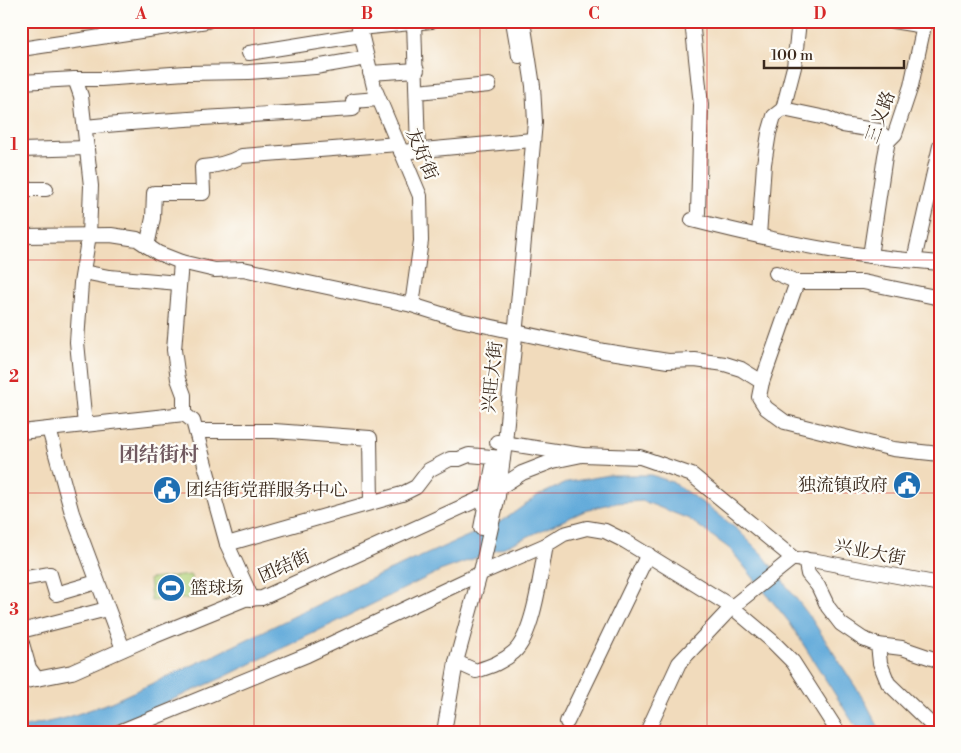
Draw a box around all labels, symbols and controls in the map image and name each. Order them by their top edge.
text: A [134,4,147,24]
text: B [361,4,373,24]
text: C [588,4,600,24]
text: D [814,4,827,24]
scale bar [764,38,904,70]
text: 100 m [771,46,813,65]
street label: 三义路 [860,88,901,146]
street label: 友好街 [400,125,443,184]
text: 1 [10,135,18,155]
street label: 兴旺大街 [477,340,508,414]
text: 2 [9,367,19,387]
district label: 团结街村 [119,443,199,468]
public building icon: 独流镇政府 [892,470,922,500]
place label: 独流镇政府 [798,474,888,497]
public building icon: 团结街党群服务中心 [152,475,182,505]
place label: 团结街党群服务中心 [186,479,348,502]
street label: 兴业大街 [832,534,907,571]
street label: 团结街 [255,545,314,588]
sports icon: 篮球场 [156,573,186,603]
place label: 篮球场 [190,577,244,600]
text: 3 [9,600,19,620]

